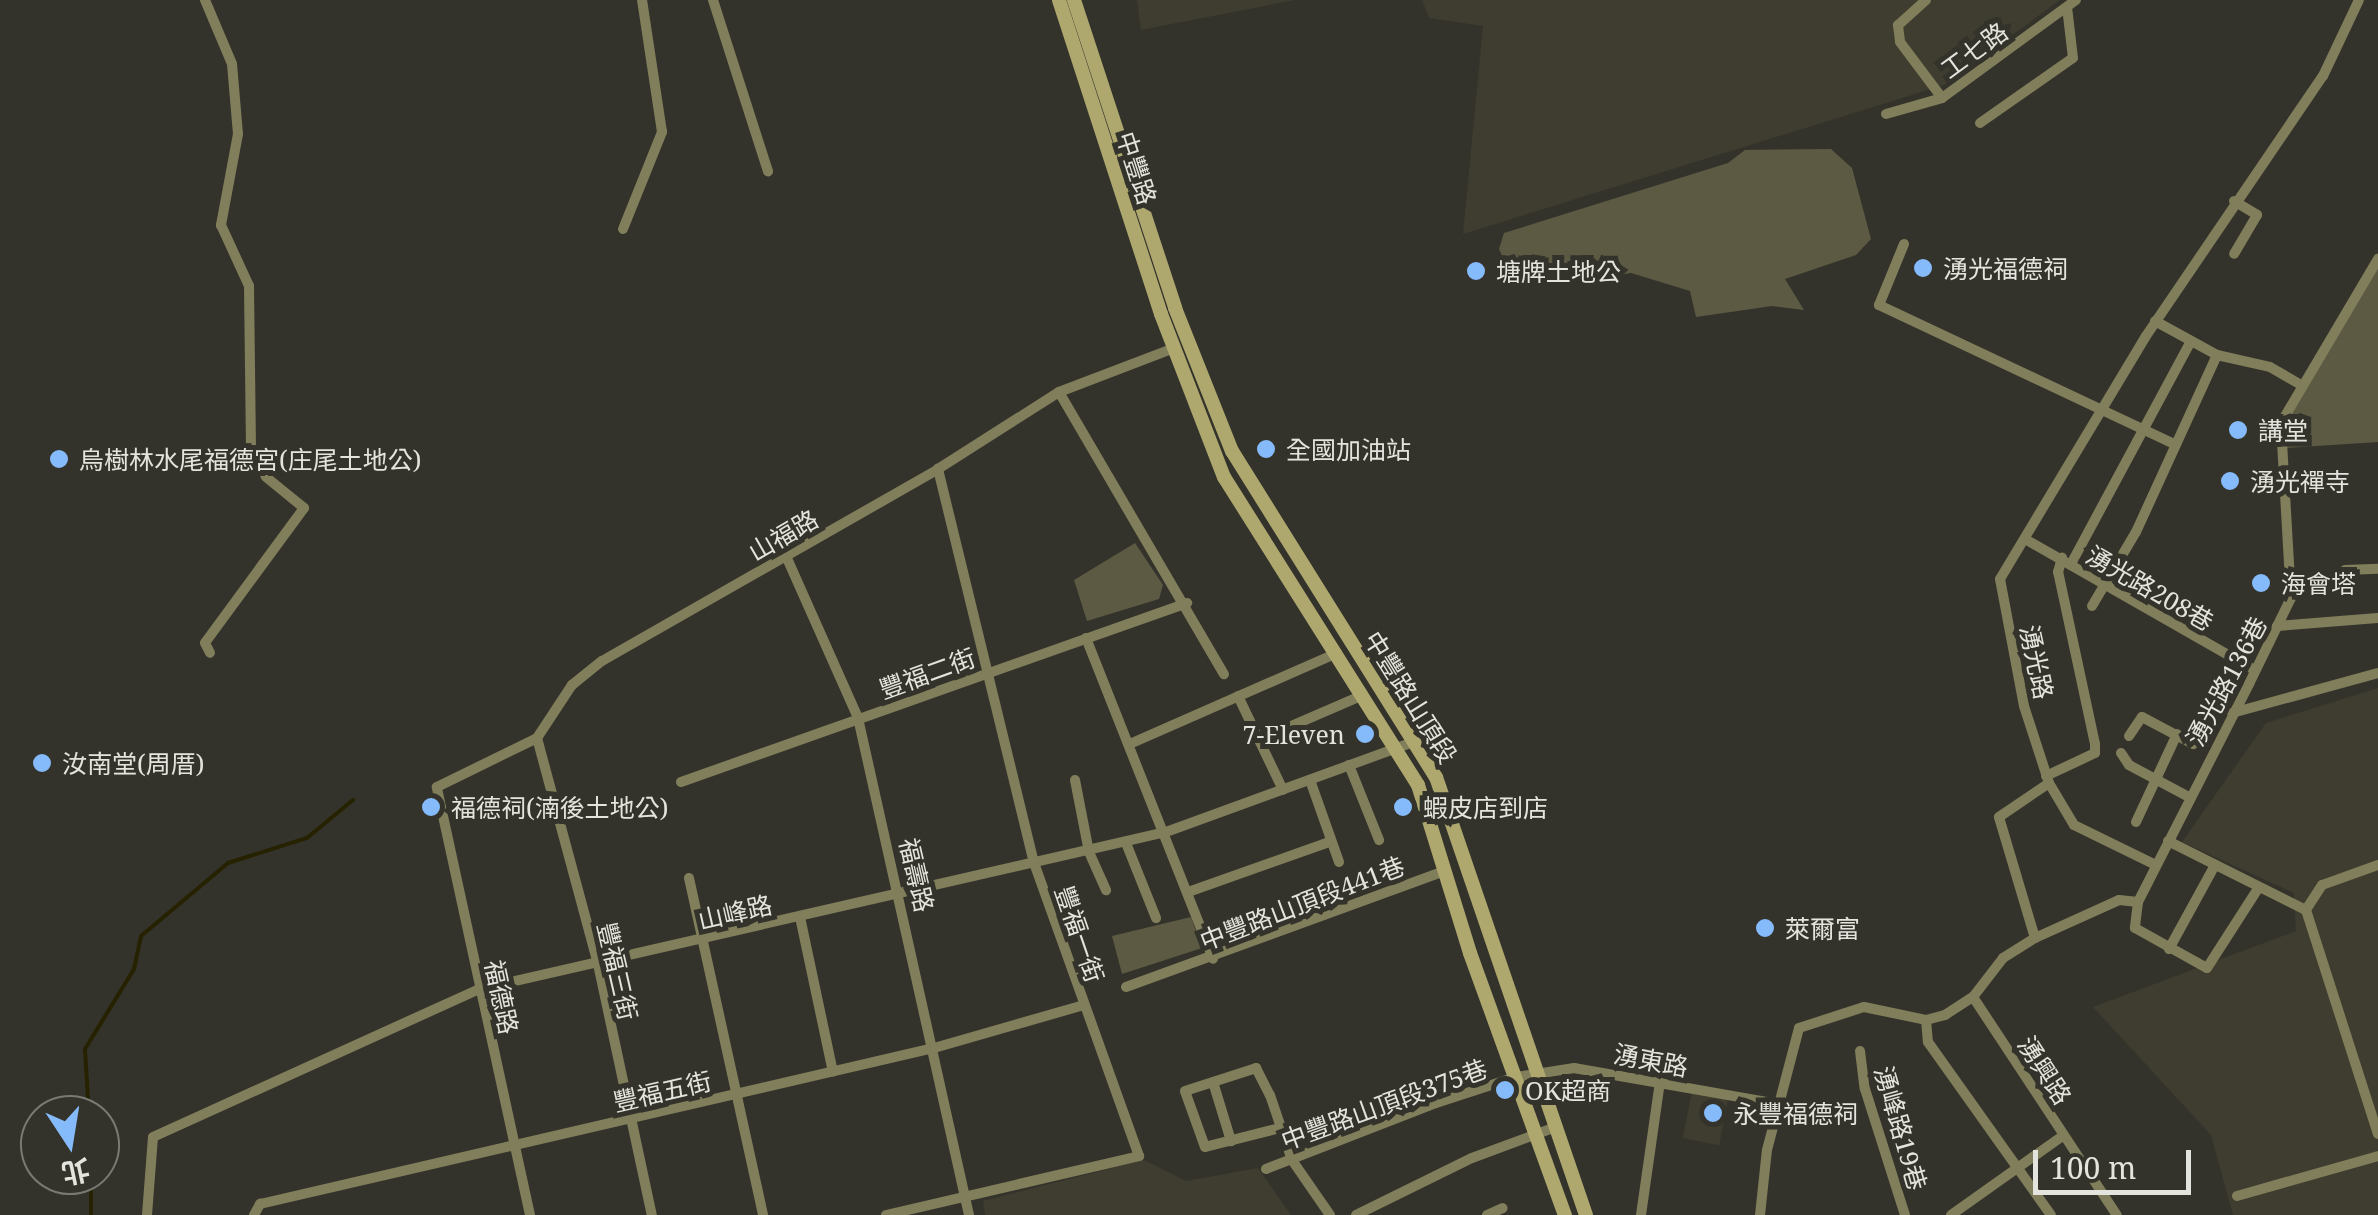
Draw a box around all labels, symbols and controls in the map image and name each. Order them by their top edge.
street label: 工七路 [1935,16,2013,84]
street label: 中豐路 [1111,128,1163,208]
place label: 湧光福德祠 [1943,253,2068,283]
place label: 塘牌土地公 [1496,256,1621,286]
marker: 湧光福德祠 [1912,257,1934,279]
marker: 塘牌土地公 [1465,260,1487,282]
place label: 講堂 [2258,415,2308,445]
marker: 講堂 [2227,419,2249,441]
place label: 全國加油站 [1286,434,1411,464]
marker: 全國加油站 [1255,438,1277,460]
place label: 烏樹林水尾福德宮(庄尾土地公) [79,444,421,474]
marker: 烏樹林水尾福德宮(庄尾土地公) [48,448,70,470]
place label: 湧光禪寺 [2250,466,2350,496]
marker: 湧光禪寺 [2219,470,2241,492]
street label: 山福路 [743,503,823,567]
street label: 湧光路208巷 [2081,540,2219,636]
place label: 海會塔 [2281,568,2356,598]
marker: 海會塔 [2250,572,2272,594]
street label: 湧光路136巷 [2179,611,2273,751]
street label: 湧光路 [2015,622,2059,702]
street label: 中豐路山頂段 [1359,625,1463,769]
street label: 豐福二街 [875,642,979,704]
place label: 7-Eleven [1243,719,1345,749]
marker: 7-Eleven [1354,723,1376,745]
place label: 汝南堂(周厝) [62,748,204,778]
marker: 汝南堂(周厝) [31,752,53,774]
place label: 福德祠(湳後土地公) [451,792,668,822]
place label: 蝦皮店到店 [1423,792,1548,822]
marker: 福德祠(湳後土地公) [420,796,442,818]
marker: 蝦皮店到店 [1392,796,1414,818]
street label: 福壽路 [894,835,940,915]
street label: 中豐路山頂段441巷 [1195,850,1409,956]
street label: 豐福一街 [1050,882,1110,986]
street label: 山峰路 [695,889,775,935]
place label: 萊爾富 [1785,913,1860,943]
marker: 萊爾富 [1754,917,1776,939]
street label: 豐福三街 [592,919,644,1023]
street label: 福德路 [480,957,524,1037]
street label: 湧興路 [2012,1030,2078,1110]
street label: 湧東路 [1611,1038,1691,1082]
street label: 中豐路山頂段375巷 [1277,1053,1491,1155]
street label: 湧峰路19巷 [1869,1062,1933,1194]
street label: 豐福五街 [610,1065,714,1117]
place label: OK超商 [1525,1075,1611,1105]
marker: OK超商 [1494,1079,1516,1101]
north arrow [20,1095,120,1195]
place label: 永豐福德祠 [1733,1098,1858,1128]
marker: 永豐福德祠 [1702,1102,1724,1124]
scale bar [2038,1130,2196,1192]
text: 100 m [2050,1147,2136,1188]
text: 北 [58,1151,93,1194]

